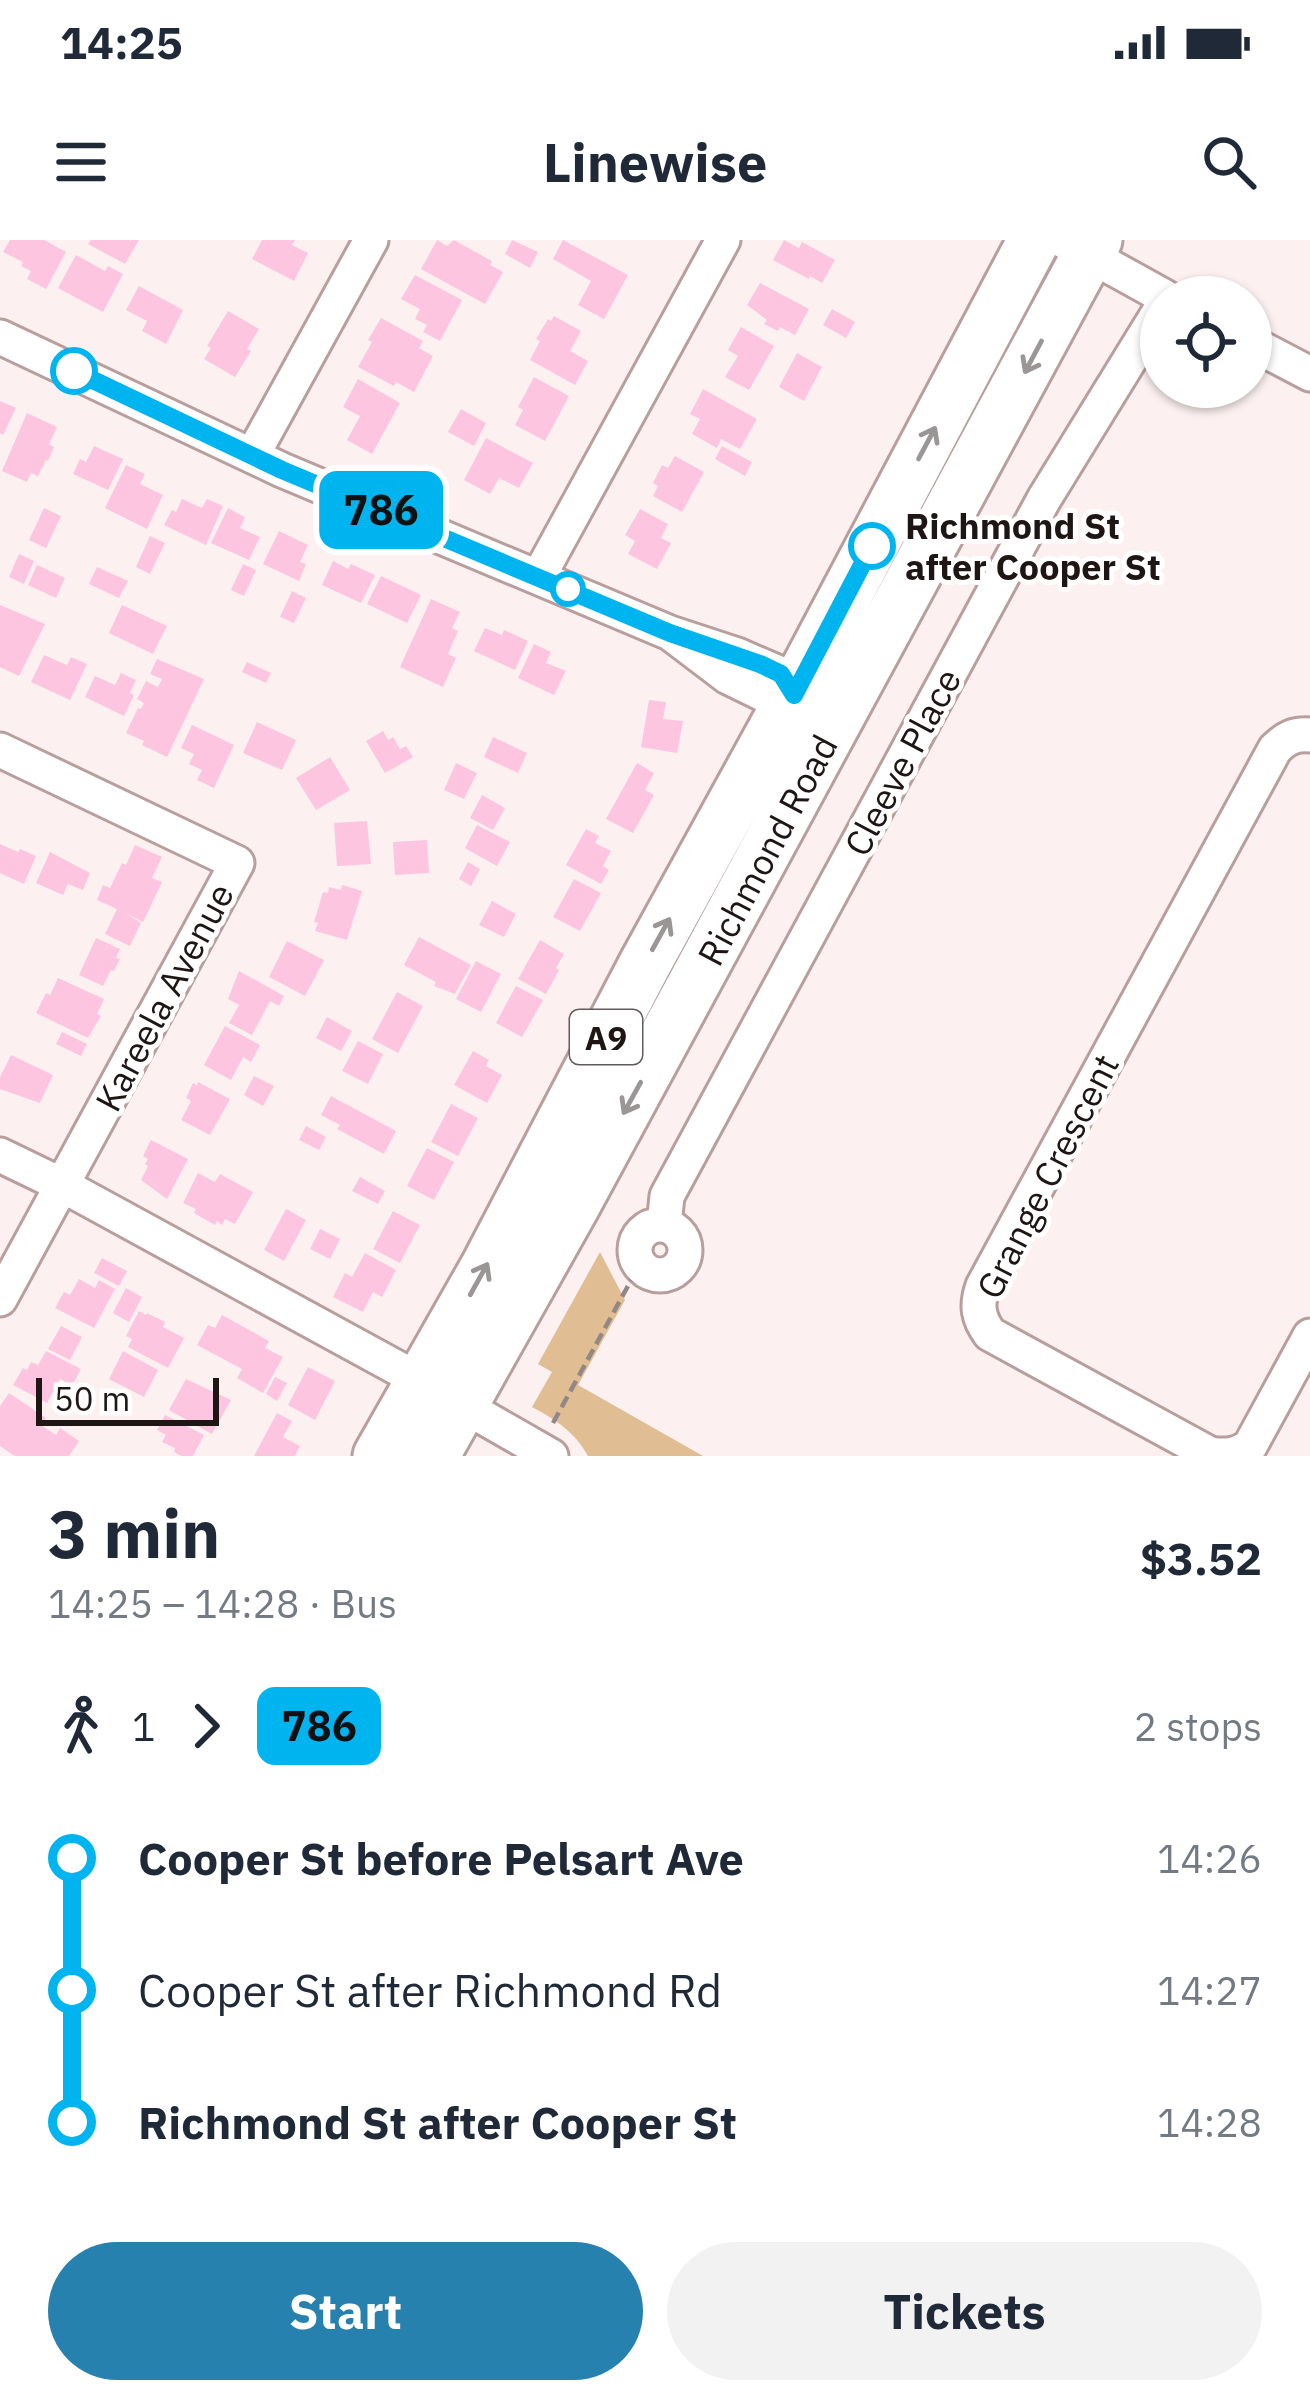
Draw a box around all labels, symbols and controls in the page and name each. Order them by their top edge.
text: 14:25 [60,13,183,71]
text: Linewise [543,127,767,197]
icon: menu [48,129,114,195]
icon: search [1196,129,1262,195]
map controls [1140,276,1272,408]
button: locate [1140,276,1272,408]
one-way arrow [1021,339,1044,374]
unlabelled marker [52,349,96,393]
one-way arrow [916,427,939,462]
line badge: 786 [312,471,450,549]
text: 786 [343,482,419,537]
place label: Richmond St after Cooper St [905,502,1161,590]
marker: Richmond St after Cooper St [850,524,894,568]
unlabelled marker [552,573,584,605]
street label: Cleeve Place [833,660,971,864]
street label: Richmond Road [686,726,848,974]
street label: Kareela Avenue [84,875,244,1119]
one-way arrow [650,918,673,953]
road number: A9 [570,1010,642,1064]
street label: Grange Crescent [965,1046,1129,1306]
one-way arrow [620,1080,643,1115]
one-way arrow [468,1263,491,1298]
scale bar [36,1372,219,1425]
text: 50 m [54,1377,130,1420]
text: 3 min [48,1490,220,1576]
text: $3.52 [1140,1529,1262,1587]
text: 14:25 – 14:28 · Bus [48,1578,397,1629]
icon: walk [48,1693,114,1759]
icon: forward [173,1693,239,1759]
text: 786 [281,1698,357,1753]
text: 1 [132,1701,155,1752]
text: 2 stops [1134,1701,1262,1752]
text: Cooper St before Pelsart Ave [138,1829,744,1887]
text: 14:26 [1157,1833,1262,1884]
text: Cooper St after Richmond Rd [138,1961,722,2019]
text: 14:27 [1157,1965,1262,2016]
text: Richmond St after Cooper St [138,2093,737,2151]
text: 14:28 [1157,2097,1262,2148]
button: Start [48,2242,643,2380]
button: Tickets [667,2242,1262,2380]

